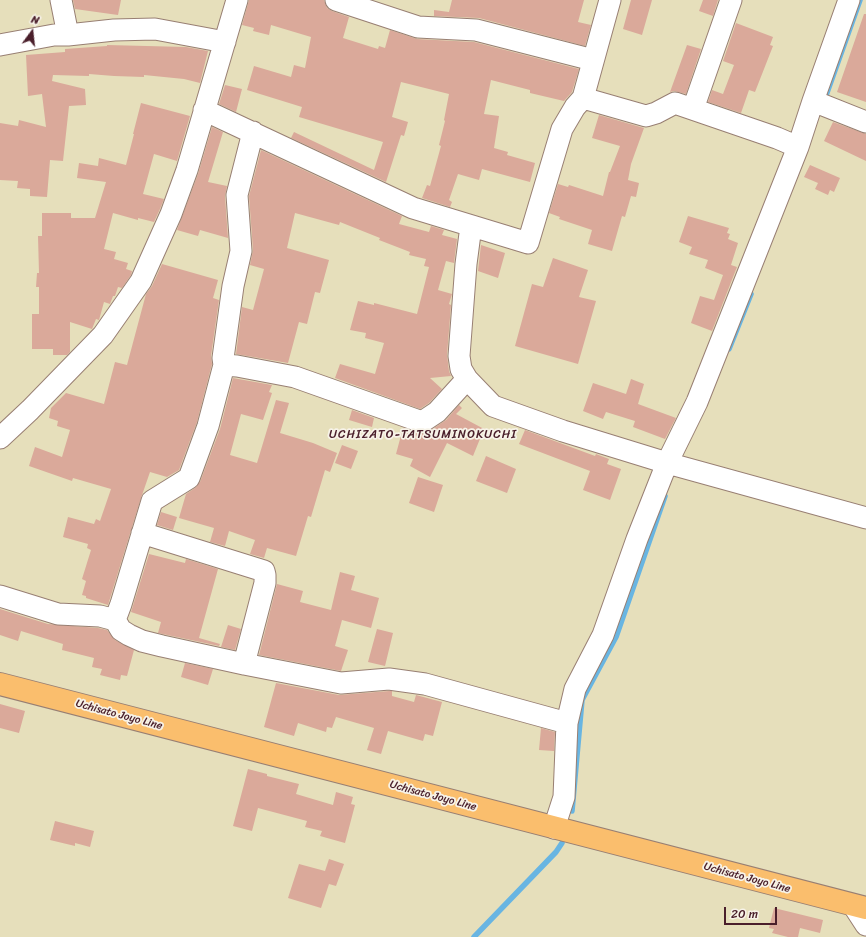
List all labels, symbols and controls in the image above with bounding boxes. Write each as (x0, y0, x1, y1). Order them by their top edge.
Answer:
text: N (29, 10, 41, 30)
north arrow (12, 12, 52, 52)
district label: UCHIZATO-TATSUMINOKUCHI (330, 428, 516, 442)
street label: Uchisato Joyo Line (74, 697, 164, 733)
street label: Uchisato Joyo Line (388, 778, 478, 814)
street label: Uchisato Joyo Line (702, 860, 792, 896)
scale bar (726, 899, 779, 925)
text: 20 m (731, 903, 758, 925)

